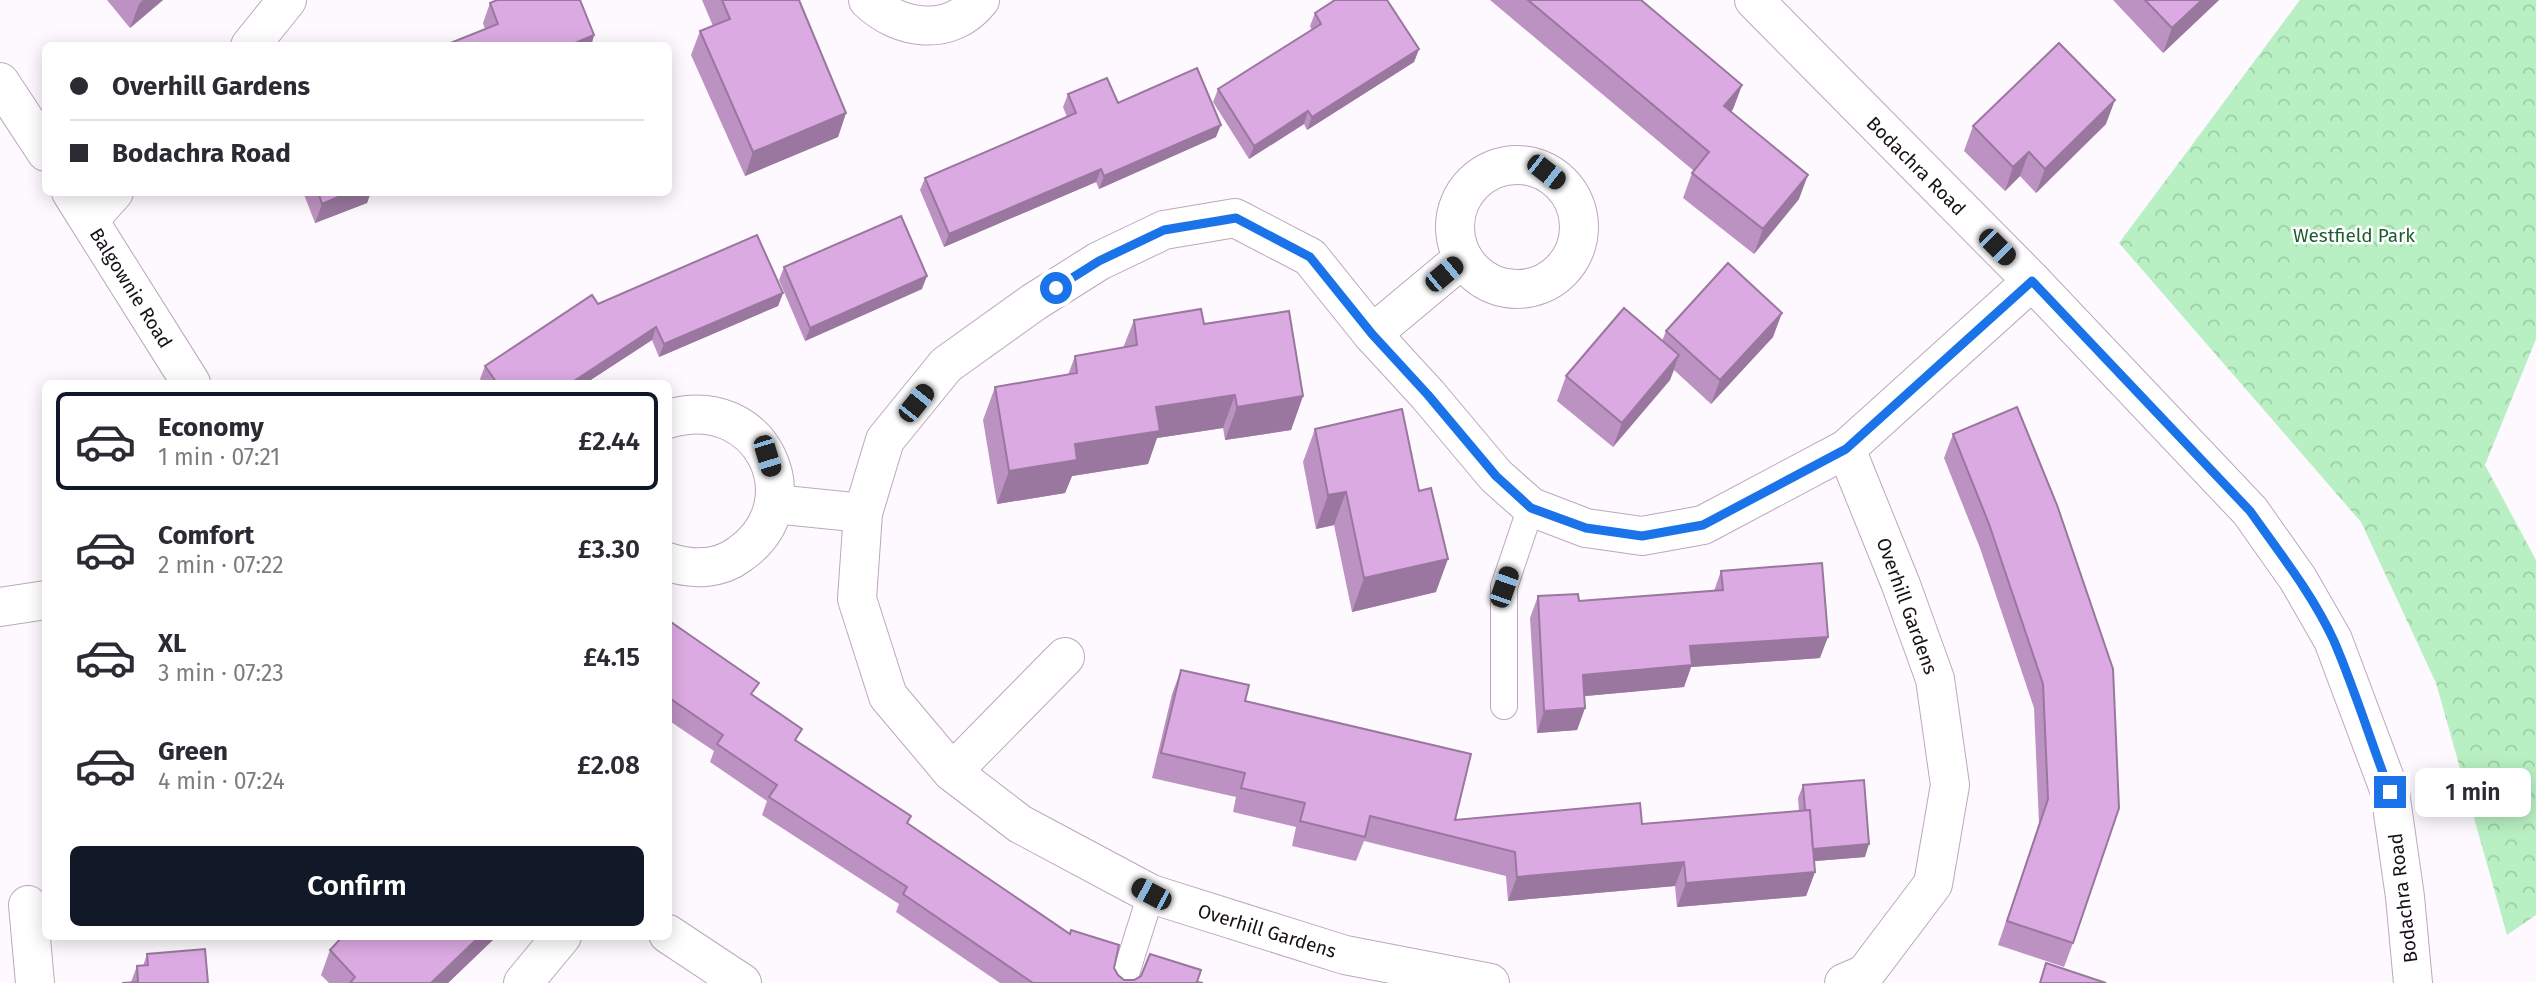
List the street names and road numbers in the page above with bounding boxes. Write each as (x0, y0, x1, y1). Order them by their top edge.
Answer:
street label: Bodachra Road (1862, 112, 1970, 220)
street label: Balgownie Road (85, 224, 177, 352)
street label: Overhill Gardens (1872, 535, 1942, 678)
street label: Bodachra Road (2384, 832, 2422, 964)
street label: Overhill Gardens (1195, 899, 1339, 963)

